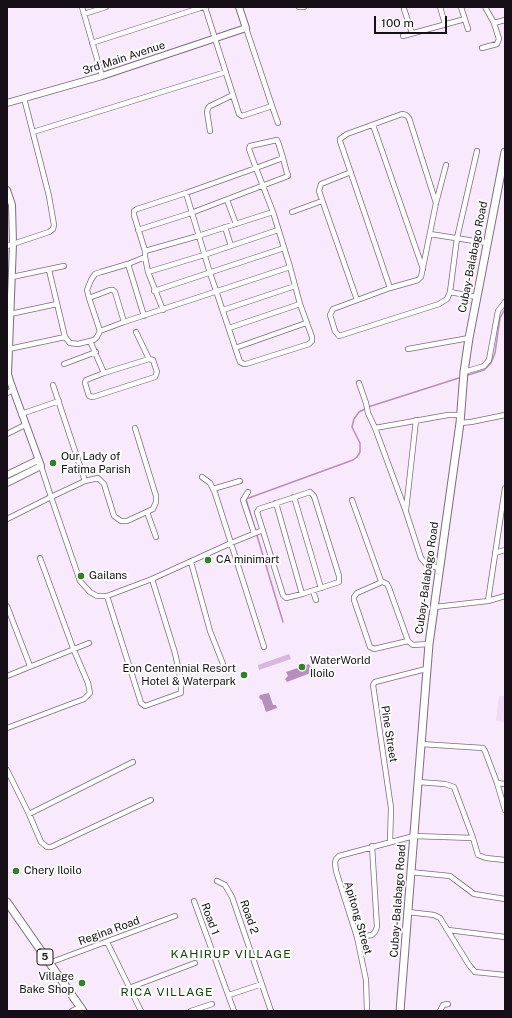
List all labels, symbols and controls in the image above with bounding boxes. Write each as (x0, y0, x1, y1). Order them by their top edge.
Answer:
scale bar (376, 8, 449, 34)
text: 100 m (381, 16, 414, 30)
street label: 3rd Main Avenue (81, 38, 167, 78)
street label: Cubay-Balabago Road (456, 200, 490, 314)
place label: Our Lady of Fatima Parish (61, 450, 131, 476)
marker: Our Lady of Fatima Parish (48, 458, 58, 468)
street label: Cubay-Balabago Road (413, 521, 441, 635)
place label: CA minimart (216, 553, 279, 567)
marker: CA minimart (203, 555, 213, 565)
place label: Gailans (89, 569, 127, 583)
marker: Gailans (76, 571, 86, 581)
place label: WaterWorld Iloilo (310, 654, 371, 680)
place label: Eon Centennial Resort Hotel & Waterpark (123, 662, 236, 688)
marker: WaterWorld Iloilo (297, 662, 307, 672)
marker: Eon Centennial Resort Hotel & Waterpark (239, 670, 249, 680)
street label: Pine Street (378, 705, 400, 763)
street label: Cubay-Balabago Road (387, 844, 409, 958)
place label: Chery Iloilo (24, 864, 82, 878)
marker: Chery Iloilo (11, 866, 21, 876)
street label: Apitong Street (341, 880, 375, 956)
street label: Road 2 (237, 898, 261, 936)
street label: Road 1 (198, 901, 222, 937)
street label: Regina Road (77, 914, 141, 948)
district label: KAHIRUP VILLAGE (170, 947, 292, 961)
road number: 5 (37, 949, 53, 965)
place label: Village Bake Shop (19, 970, 74, 996)
marker: Village Bake Shop (77, 978, 87, 988)
district label: RICA VILLAGE (121, 985, 213, 999)

